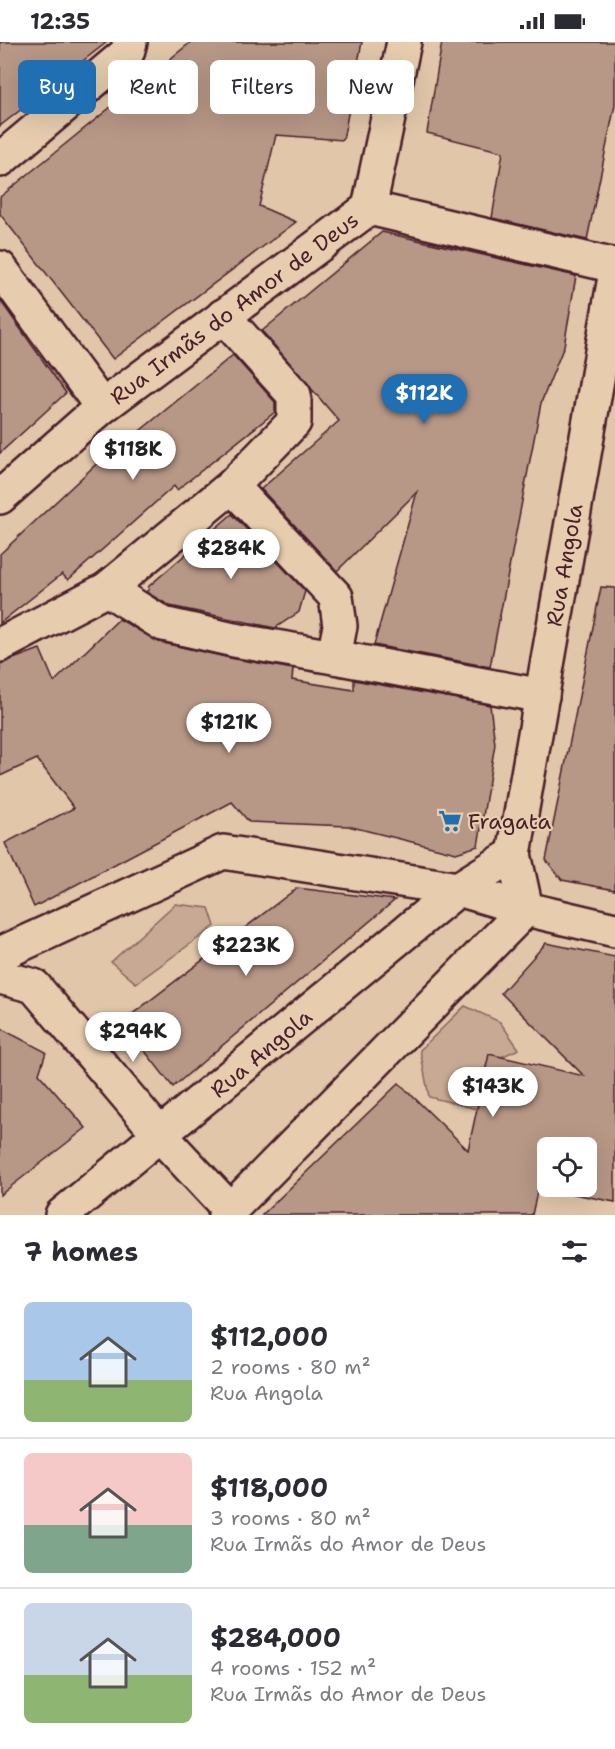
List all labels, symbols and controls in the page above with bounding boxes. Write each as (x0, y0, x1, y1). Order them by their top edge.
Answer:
text: 12:35 (30, 7, 90, 36)
chip: Buy (18, 60, 96, 114)
chip: Rent (108, 60, 198, 114)
chip: Filters (210, 60, 315, 114)
chip: New (327, 60, 414, 114)
street label: Rua Irmãs do Amor de Deus (104, 205, 364, 411)
pin: $112K (382, 374, 466, 425)
text: $112K (395, 380, 453, 406)
pin: $118K (91, 430, 175, 481)
text: $118K (104, 436, 162, 462)
street label: Rua Angola (539, 501, 590, 629)
pin: $284K (189, 529, 273, 580)
text: $284K (197, 535, 265, 561)
pin: $121K (187, 703, 271, 754)
text: $121K (200, 709, 258, 735)
place label: Fragata (468, 807, 552, 836)
supermarket icon: Fragata (437, 808, 463, 834)
pin: $223K (204, 926, 288, 977)
text: $223K (212, 932, 280, 958)
street label: Rua Angola (204, 1002, 318, 1104)
pin: $294K (91, 1012, 175, 1063)
text: $294K (99, 1018, 167, 1044)
pin: $143K (451, 1067, 535, 1118)
text: $143K (462, 1073, 524, 1099)
map controls (537, 1137, 597, 1197)
button: locate (537, 1137, 597, 1197)
text: 7 homes (24, 1234, 138, 1269)
icon: filters (558, 1235, 591, 1268)
text: $112,000 (210, 1319, 328, 1354)
icon: home (72, 1326, 144, 1398)
text: 2 rooms · 80 m² (210, 1354, 371, 1380)
text: Rua Angola (210, 1380, 323, 1406)
text: $118,000 (210, 1470, 328, 1505)
icon: home (72, 1477, 144, 1549)
text: 3 rooms · 80 m² (210, 1505, 371, 1531)
text: Rua Irmãs do Amor de Deus (210, 1531, 486, 1557)
text: $284,000 (210, 1620, 341, 1655)
icon: home (72, 1627, 144, 1699)
text: 4 rooms · 152 m² (210, 1655, 376, 1681)
text: Rua Irmãs do Amor de Deus (210, 1681, 486, 1707)

